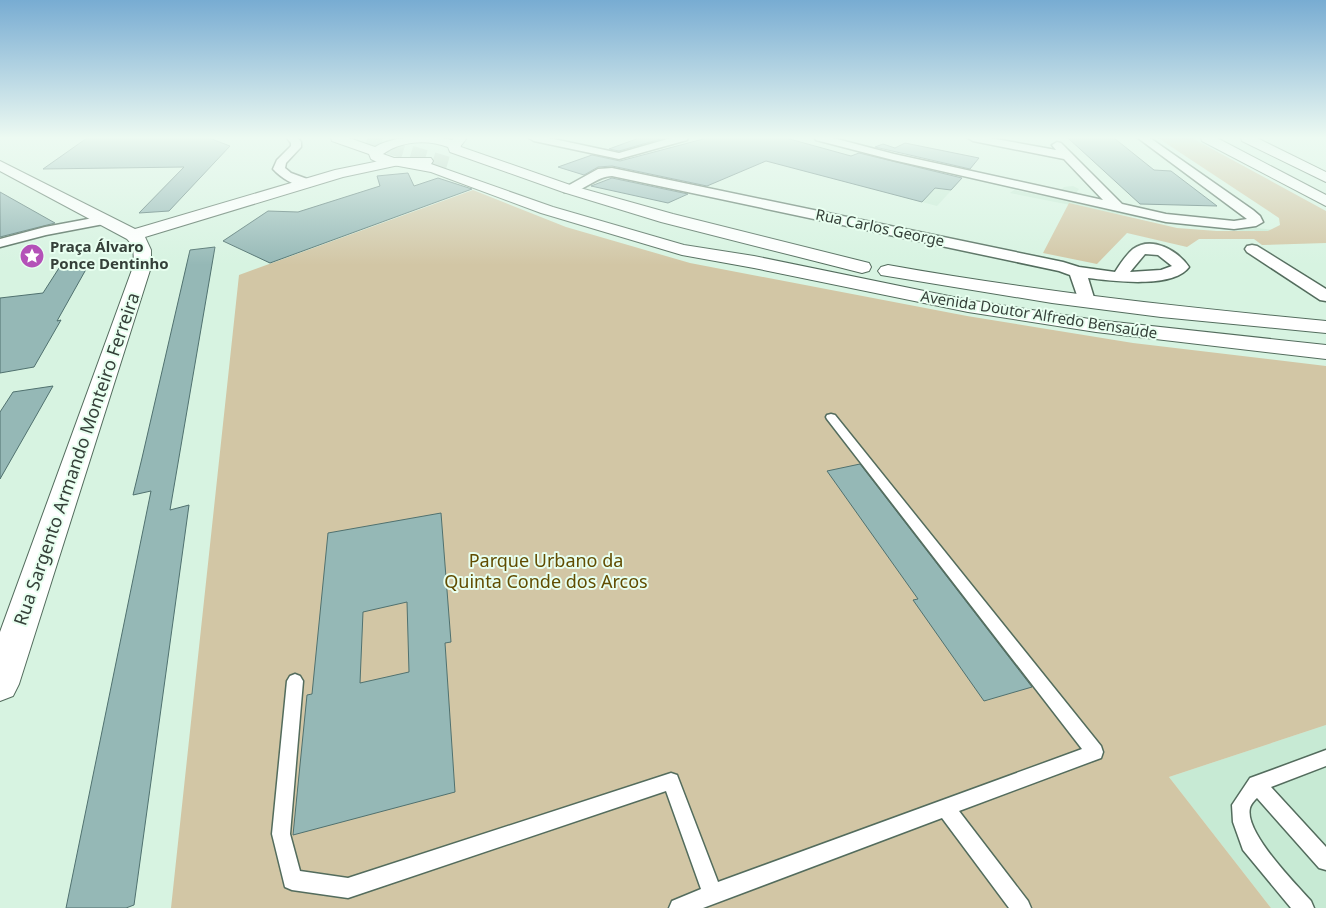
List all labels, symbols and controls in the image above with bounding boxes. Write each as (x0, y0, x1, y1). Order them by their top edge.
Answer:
street label: Rua Carlos George (814, 204, 946, 250)
place label: Praça Álvaro Ponce Dentinho (50, 236, 169, 273)
place icon: Praça Álvaro Ponce Dentinho (19, 243, 45, 269)
street label: Avenida Doutor Alfredo Bensaúde (919, 285, 1159, 343)
street label: Rua Sargento Armando Monteiro Ferreira (8, 289, 144, 628)
park label: Parque Urbano da Quinta Conde dos Arcos (444, 548, 648, 593)

